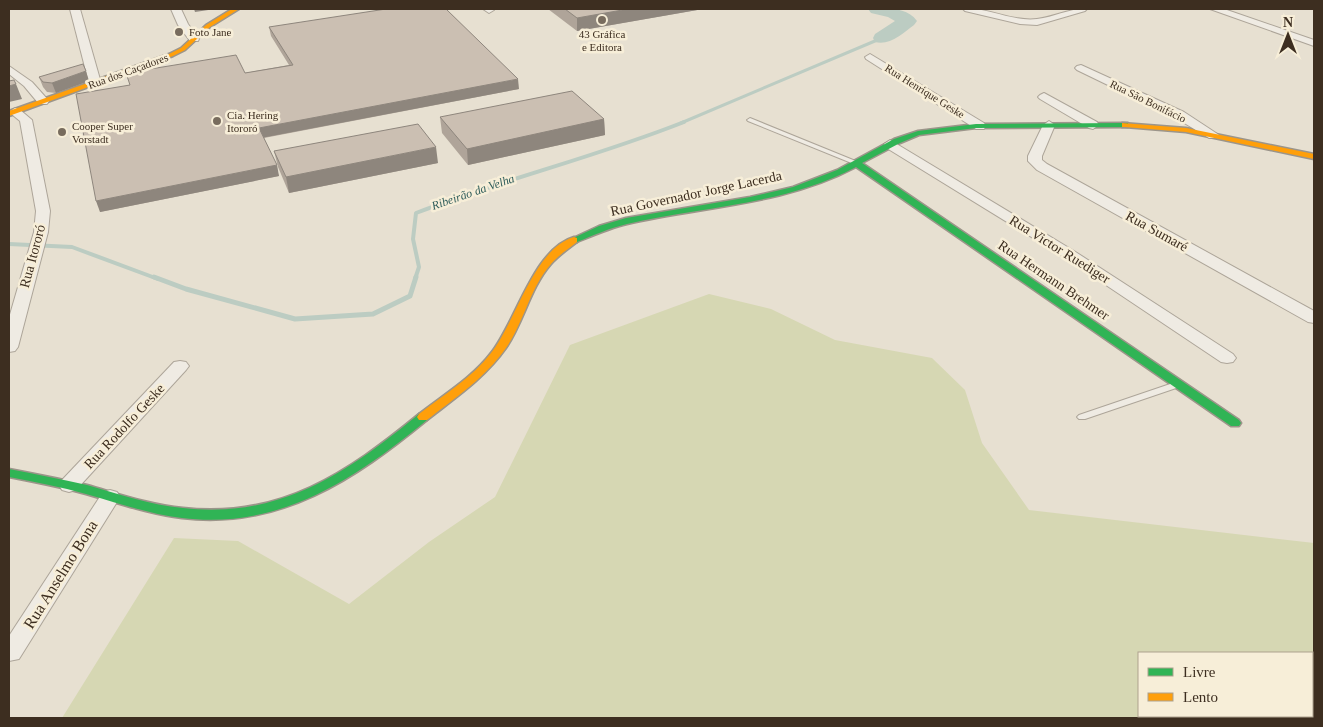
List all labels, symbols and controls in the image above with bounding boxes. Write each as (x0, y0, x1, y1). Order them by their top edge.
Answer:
north arrow (1263, 10, 1313, 60)
marker: 43 Gráfica e Editora (596, 14, 608, 26)
text: N (1283, 15, 1293, 30)
marker: Foto Jane (173, 26, 185, 38)
place label: Foto Jane (189, 26, 232, 38)
place label: 43 Gráfica e Editora (579, 28, 625, 53)
street label: Rua dos Caçadores (86, 51, 170, 91)
street label: Rua Henrique Geske (883, 62, 967, 120)
street label: Rua São Bonifácio (1108, 77, 1188, 125)
place label: Cia. Hering Itororó (227, 109, 279, 134)
marker: Cia. Hering Itororó (211, 115, 223, 127)
place label: Cooper Super Vorstadt (72, 120, 133, 145)
marker: Cooper Super Vorstadt (56, 126, 68, 138)
street label: Rua Governador Jorge Lacerda (609, 168, 784, 219)
water label: Ribeirão da Velha (429, 171, 516, 213)
street label: Rua Sumaré (1123, 208, 1190, 255)
street label: Rua Victor Ruediger (1007, 212, 1113, 287)
street label: Rua Itororó (17, 223, 48, 289)
street label: Rua Hermann Brehmer (995, 238, 1112, 323)
street label: Rua Rodolfo Geske (81, 381, 168, 472)
street label: Rua Anselmo Bona (20, 517, 101, 632)
legend (1138, 652, 1313, 717)
text: Livre (1183, 664, 1216, 680)
text: Lento (1183, 689, 1218, 705)

